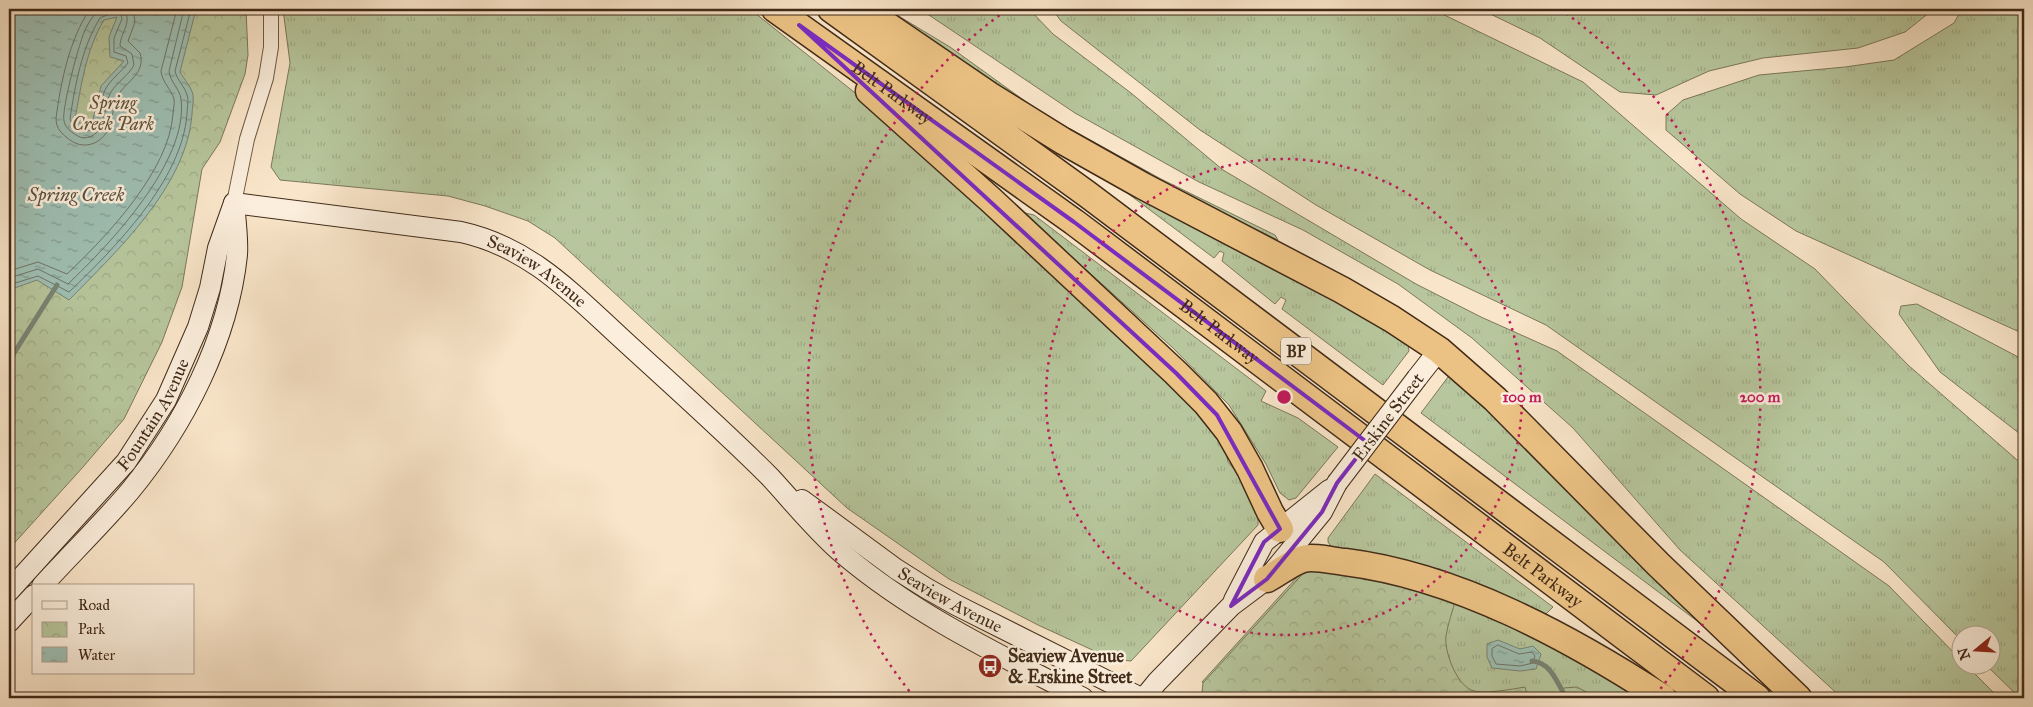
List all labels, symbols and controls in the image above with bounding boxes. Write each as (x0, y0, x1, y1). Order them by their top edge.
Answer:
street label: Belt Parkway (847, 56, 938, 129)
park label: Spring Creek Park (72, 92, 154, 135)
water label: Spring Creek (27, 183, 125, 207)
street label: Seaview Avenue (484, 230, 591, 312)
street label: Belt Parkway (1175, 294, 1264, 369)
road number: BP (1281, 338, 1311, 364)
street label: Fountain Avenue (112, 355, 194, 476)
street label: Erskine Street (1348, 368, 1429, 466)
centre of rings (1275, 388, 1293, 406)
text: 100 m (1502, 388, 1542, 406)
text: 200 m (1740, 388, 1781, 406)
street label: Belt Parkway (1498, 538, 1588, 613)
street label: Seaview Avenue (894, 562, 1006, 638)
legend (32, 584, 195, 674)
text: Road (78, 596, 110, 614)
text: Park (78, 620, 105, 638)
north arrow (1950, 624, 2000, 674)
place label: Seaview Avenue & Erskine Street (1008, 645, 1133, 688)
text: N (1954, 645, 1974, 662)
text: Water (78, 646, 115, 664)
bus stop icon: Seaview Avenue & Erskine Street (977, 653, 1003, 679)

